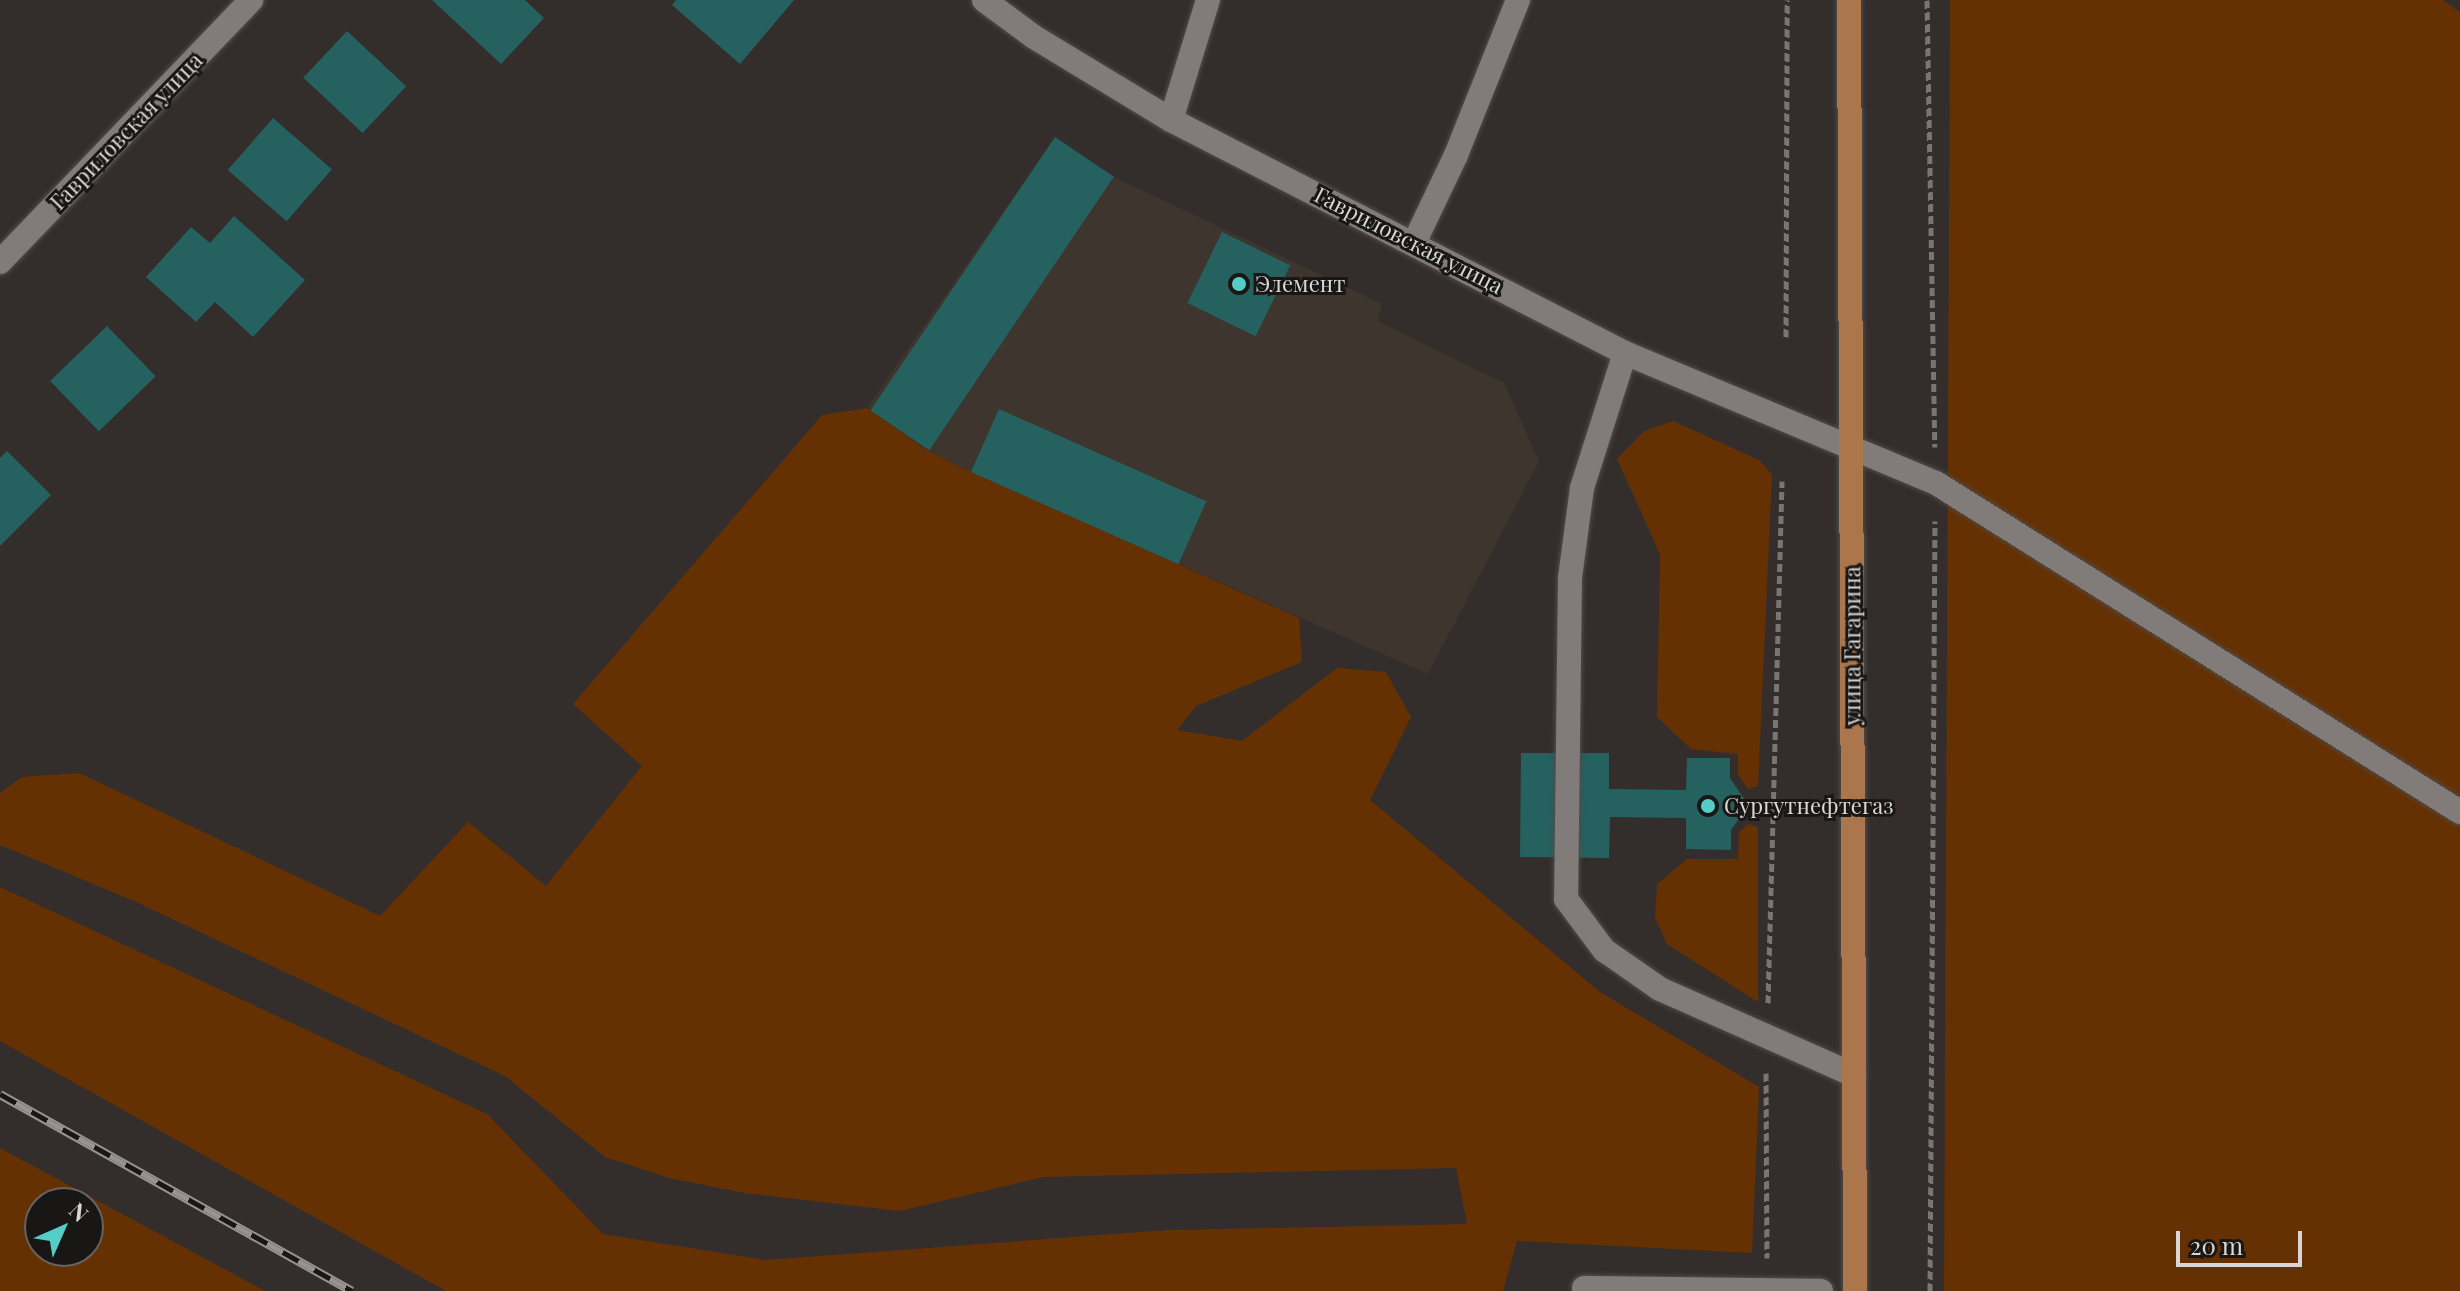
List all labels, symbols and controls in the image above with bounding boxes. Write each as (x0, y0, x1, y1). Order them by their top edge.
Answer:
street label: Гавриловская улица (44, 47, 208, 215)
street label: Гавриловская улица (1310, 181, 1508, 299)
place label: Элемент (1255, 271, 1345, 297)
marker: Элемент (1230, 275, 1248, 293)
street label: улица Гагарина (1839, 566, 1865, 726)
place label: Сургутнефтегаз (1724, 793, 1893, 819)
marker: Сургутнефтегаз (1699, 797, 1717, 815)
north arrow (24, 1187, 104, 1267)
text: N (63, 1195, 96, 1228)
scale bar (2180, 1215, 2306, 1265)
text: 20 m (2190, 1229, 2243, 1261)

